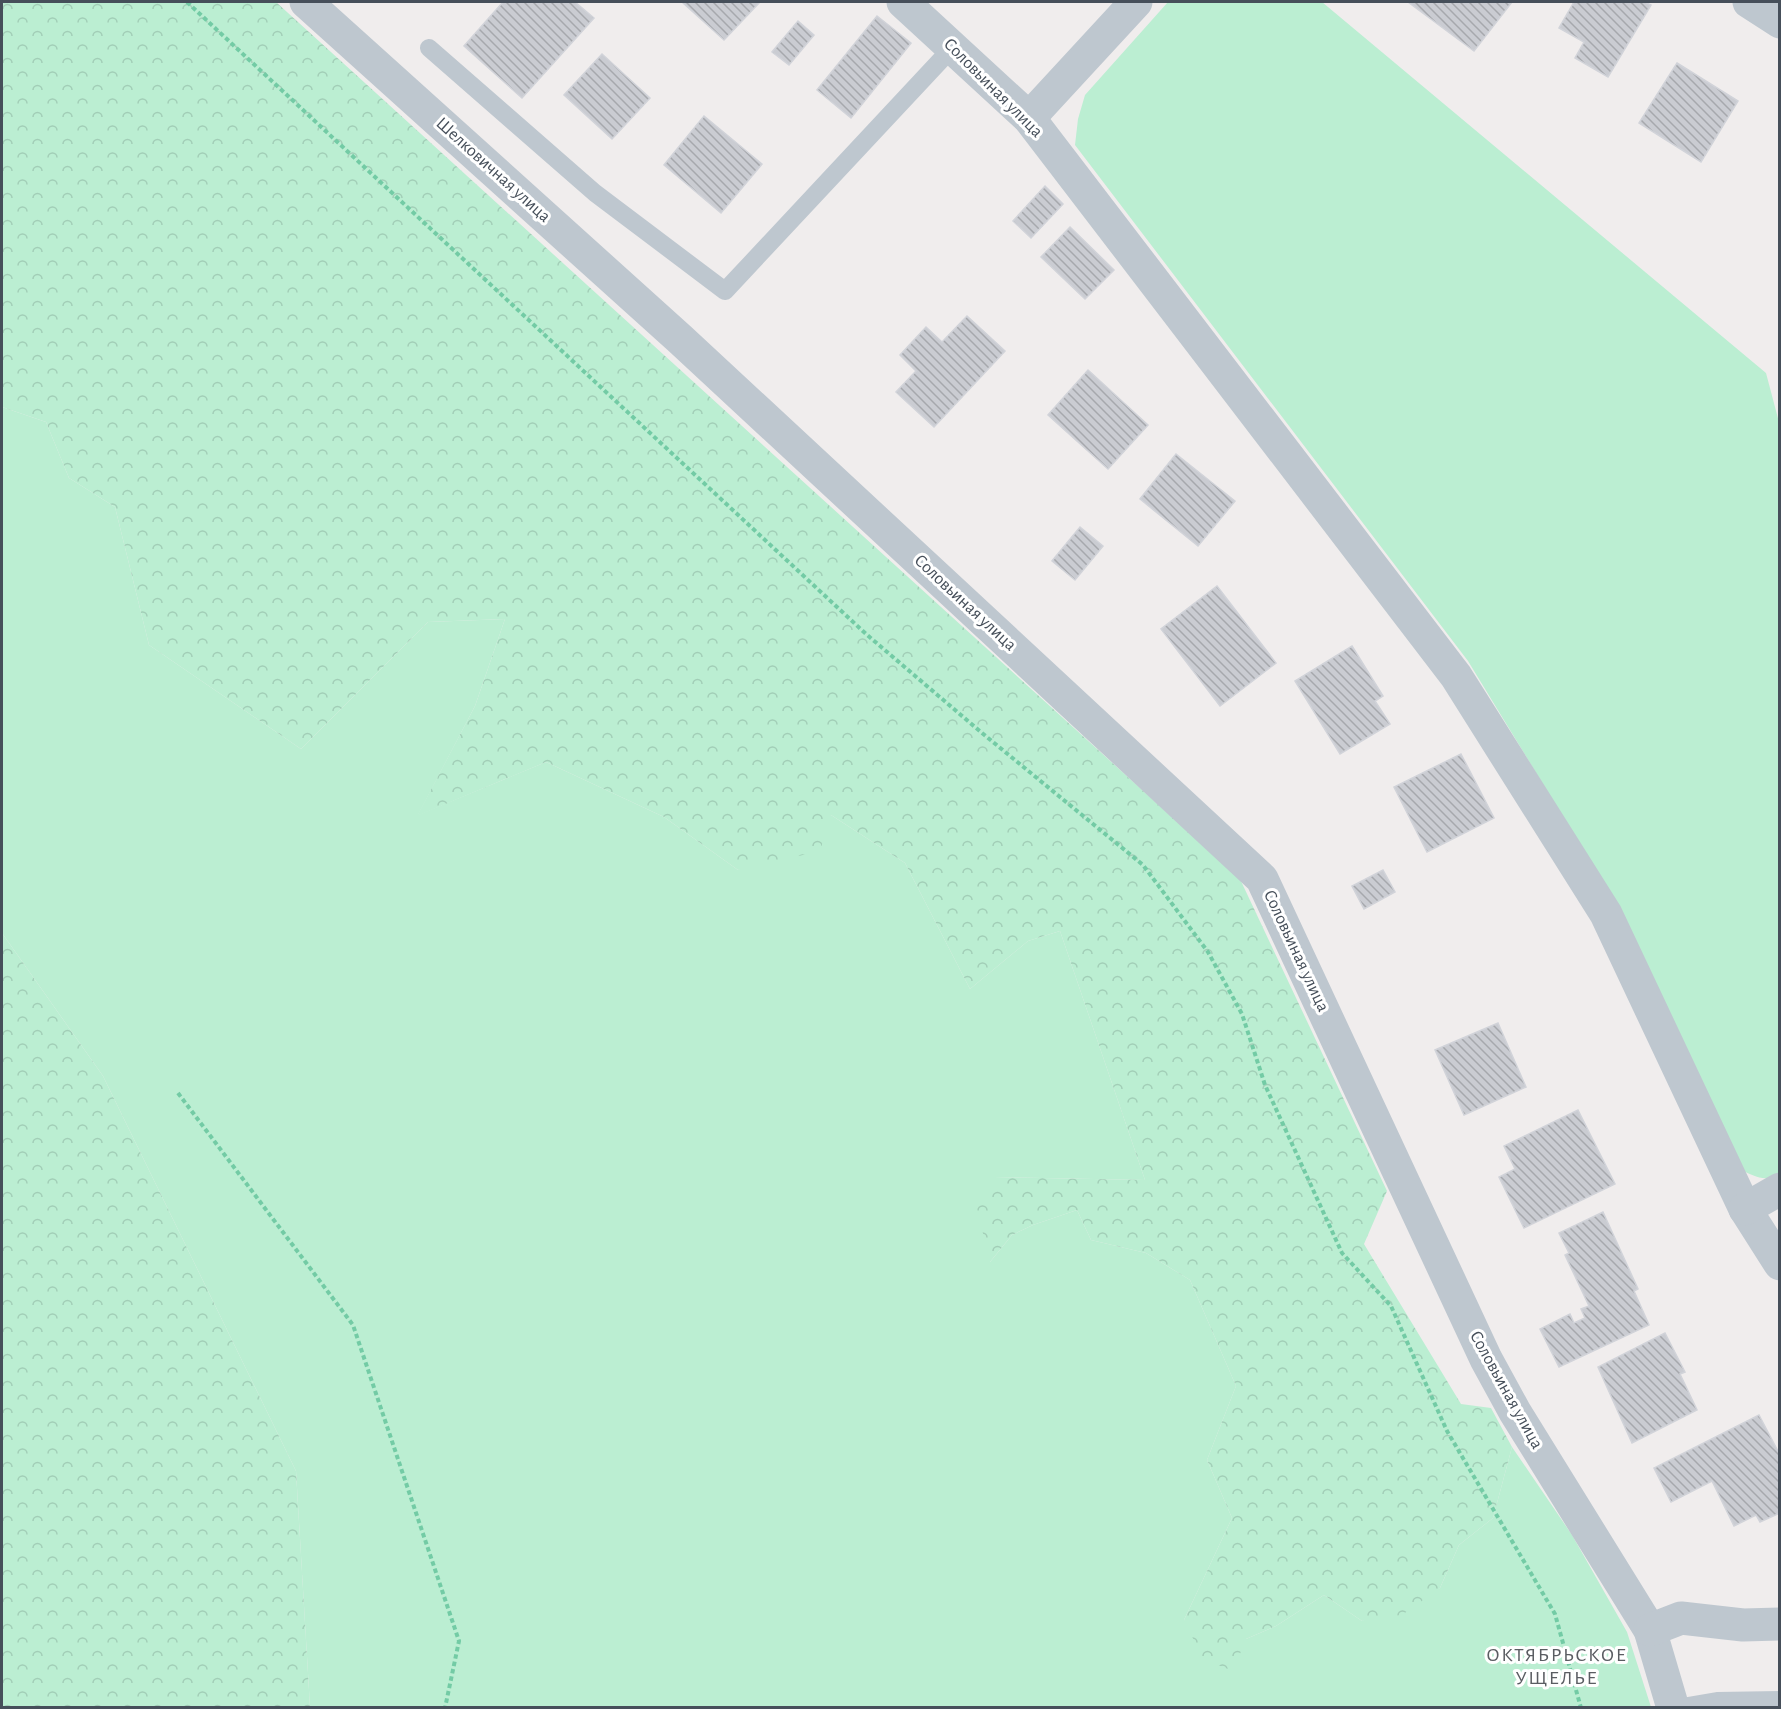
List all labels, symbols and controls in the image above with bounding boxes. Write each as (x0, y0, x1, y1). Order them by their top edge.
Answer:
street label: Соловьиная улица (940, 35, 1046, 141)
street label: Шелковичная улица (432, 114, 554, 226)
street label: Соловьиная улица (911, 551, 1019, 655)
street label: Соловьиная улица (1260, 887, 1332, 1015)
street label: Соловьиная улица (1466, 1328, 1546, 1452)
district label: ОКТЯБРЬСКОЕ УЩЕЛЬЕ (1486, 1645, 1628, 1688)

